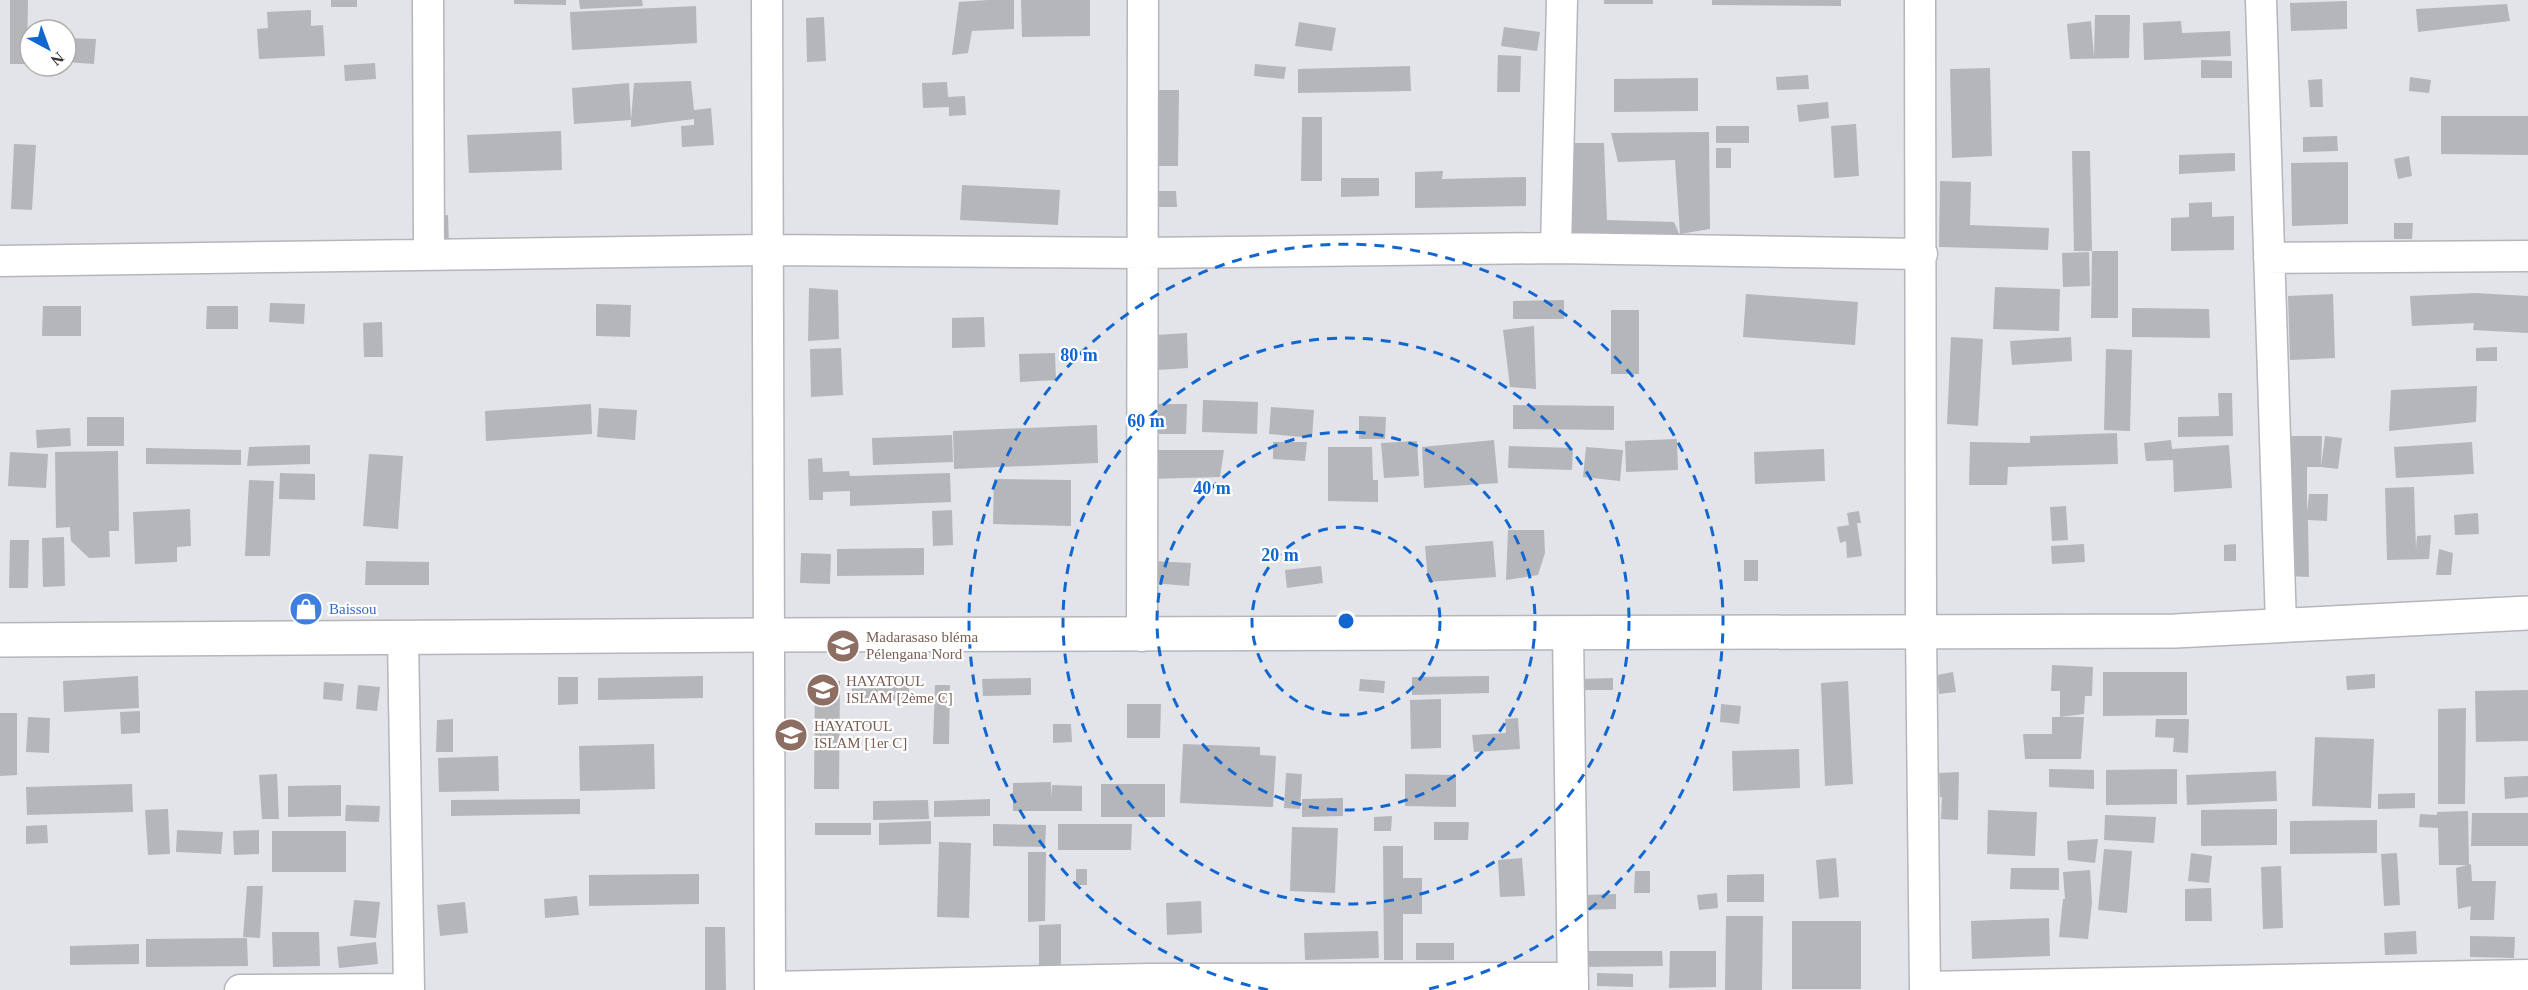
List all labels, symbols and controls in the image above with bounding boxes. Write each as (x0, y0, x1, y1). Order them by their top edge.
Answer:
north arrow (18, 18, 78, 78)
text: N (47, 49, 67, 69)
text: 80 m (1060, 345, 1098, 365)
text: 60 m (1127, 411, 1165, 431)
text: 40 m (1193, 478, 1231, 498)
text: 20 m (1261, 545, 1299, 565)
shop icon: Baissou (288, 591, 324, 627)
place label: Baissou (329, 601, 377, 617)
centre of rings (1336, 611, 1356, 631)
school or university icon: Madarasaso bléma Pélengana Nord (825, 628, 861, 664)
place label: Madarasaso bléma Pélengana Nord (866, 629, 978, 662)
school or university icon: HAYATOUL ISLAM [2ème C] (805, 672, 841, 708)
place label: HAYATOUL ISLAM [2ème C] (846, 673, 953, 706)
school or university icon: HAYATOUL ISLAM [1er C] (773, 717, 809, 753)
place label: HAYATOUL ISLAM [1er C] (814, 718, 907, 751)

